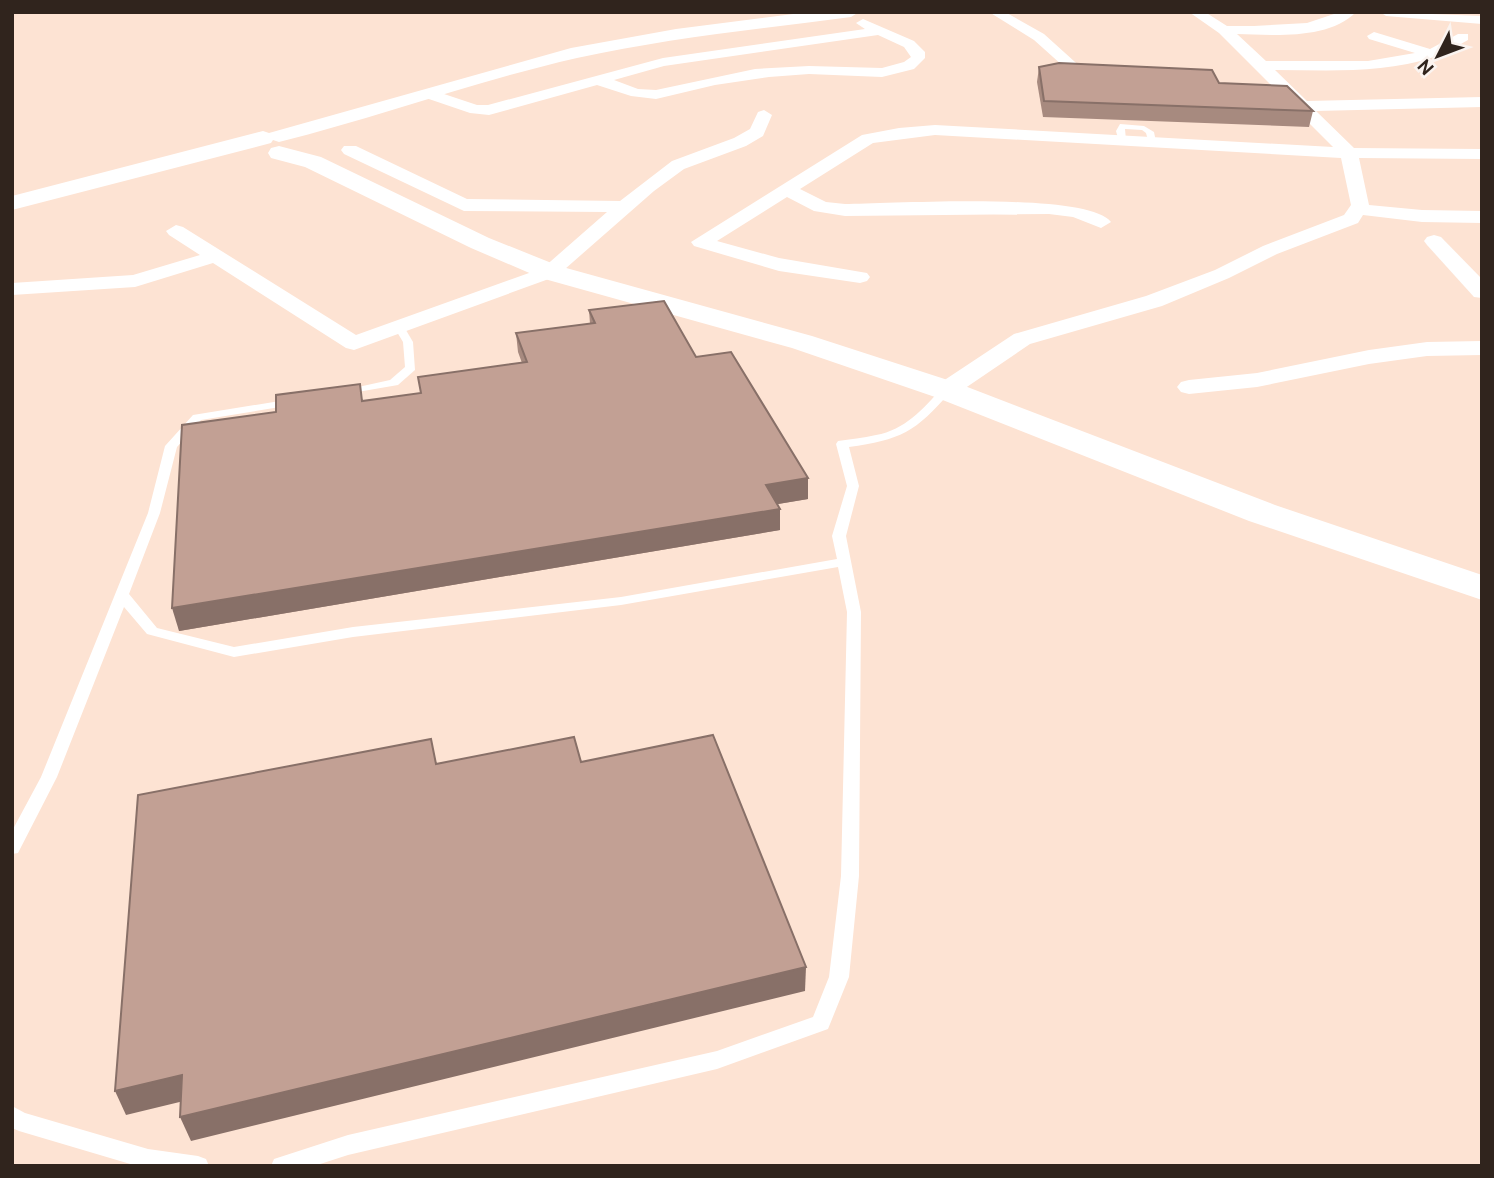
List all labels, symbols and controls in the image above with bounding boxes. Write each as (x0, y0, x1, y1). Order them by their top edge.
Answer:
north arrow (1403, 21, 1473, 91)
text: N (1413, 54, 1439, 80)

